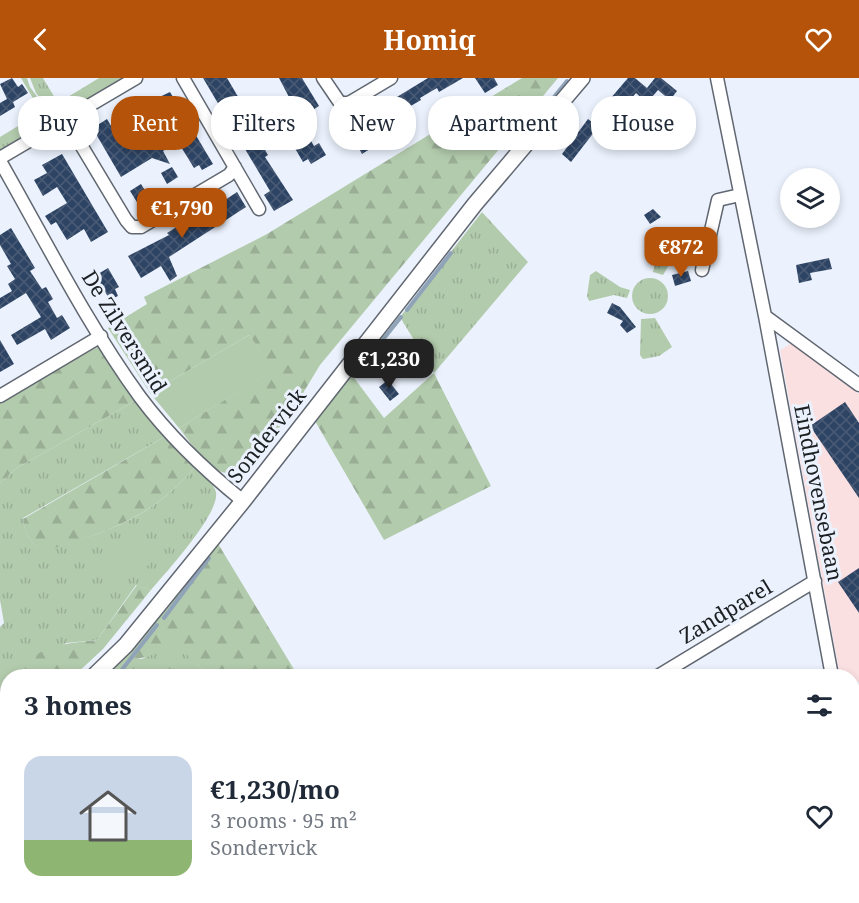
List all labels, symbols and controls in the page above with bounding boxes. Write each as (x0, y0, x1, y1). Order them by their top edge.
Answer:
text: Homiq (383, 21, 476, 58)
icon: back (24, 23, 57, 56)
icon: heart (802, 23, 835, 56)
chip: Buy (18, 96, 99, 150)
chip: Rent (111, 96, 199, 150)
chip: Filters (211, 96, 317, 150)
chip: New (329, 96, 416, 150)
chip: Apartment (428, 96, 579, 150)
chip: House (591, 96, 696, 150)
map controls (780, 168, 840, 228)
button: layers (780, 168, 840, 228)
pin: €1,790 (133, 188, 231, 239)
text: €1,790 (151, 194, 213, 221)
pin: €872 (645, 227, 717, 278)
text: €872 (658, 233, 704, 260)
street label: De Zilversmid (76, 265, 174, 398)
pin: €1,230 (340, 339, 438, 390)
text: €1,230 (358, 345, 420, 372)
street label: Sondervick (221, 382, 312, 488)
street label: Eindhovensebaan (788, 402, 850, 584)
street label: Zandparel (674, 572, 777, 650)
text: 3 homes (24, 687, 132, 723)
icon: filters (803, 689, 836, 722)
text: €1,230/mo (210, 771, 340, 807)
icon: home (72, 780, 144, 852)
icon: heart (803, 800, 836, 833)
text: 3 rooms · 95 m² (210, 807, 357, 834)
text: Sondervick (210, 834, 317, 861)

